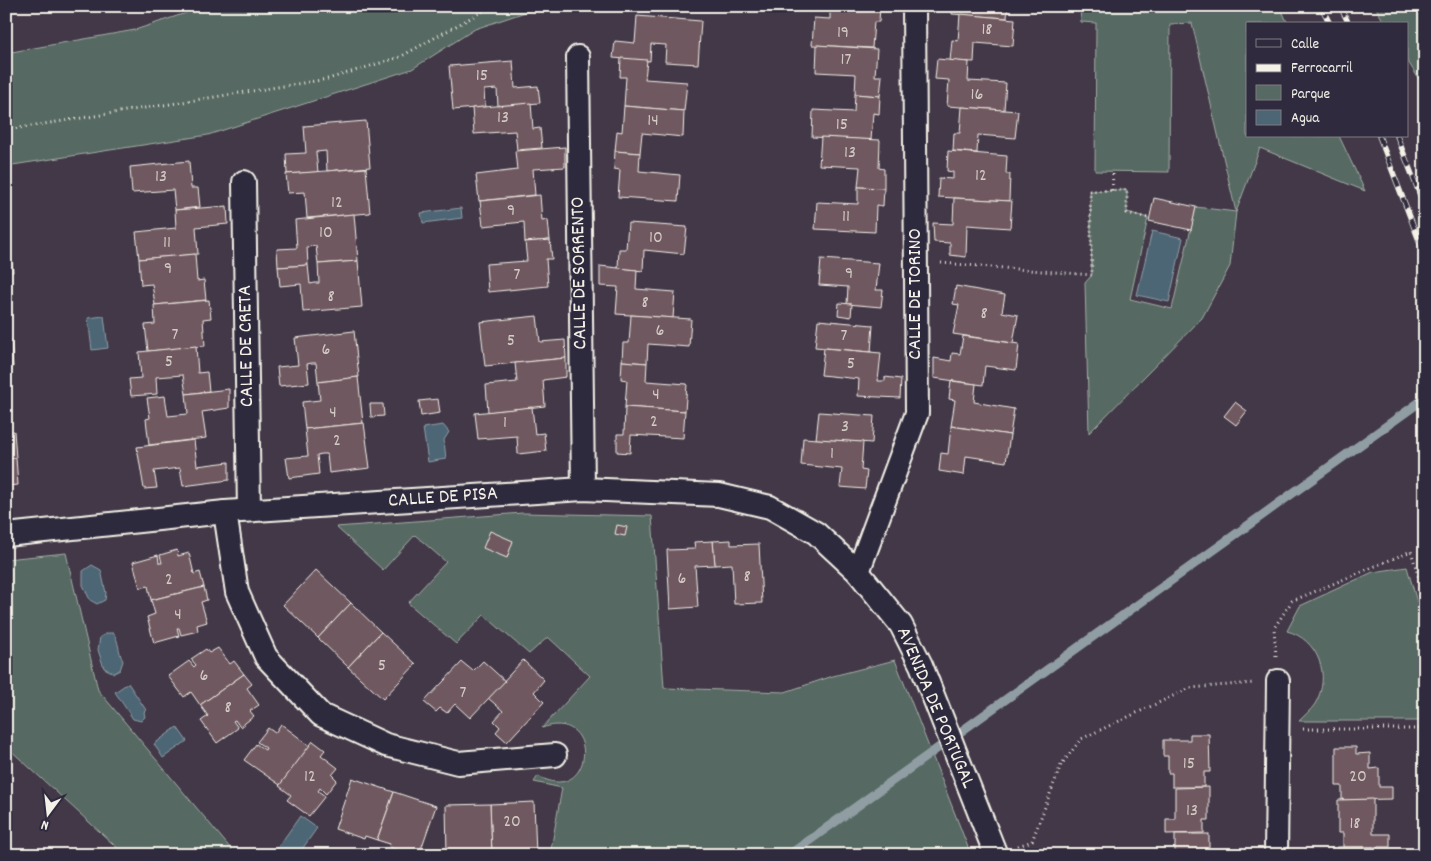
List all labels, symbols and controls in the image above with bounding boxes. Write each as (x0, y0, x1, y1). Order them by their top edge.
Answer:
house number: 18 (981, 18, 993, 43)
house number: 19 (837, 21, 849, 46)
legend (1246, 22, 1408, 138)
text: Calle (1291, 34, 1320, 56)
house number: 17 (841, 48, 852, 73)
text: Ferrocarril (1291, 58, 1353, 80)
house number: 15 (476, 64, 488, 89)
house number: 16 (971, 83, 983, 108)
text: Parque (1291, 84, 1331, 106)
house number: 13 (497, 106, 509, 131)
text: Agua (1291, 108, 1320, 130)
house number: 14 (647, 109, 659, 134)
house number: 15 (836, 113, 848, 138)
house number: 13 (844, 141, 856, 166)
house number: 12 (975, 164, 987, 189)
house number: 13 (155, 165, 167, 190)
house number: 12 (331, 191, 343, 216)
street label: CALLE DE SORRENTO (565, 196, 595, 350)
house number: 9 (507, 199, 515, 224)
house number: 11 (842, 205, 850, 230)
house number: 10 (319, 221, 333, 246)
house number: 10 (649, 226, 663, 251)
street label: CALLE DE TORINO (902, 228, 930, 360)
house number: 11 (163, 231, 171, 256)
house number: 9 (164, 257, 172, 282)
house number: 9 (845, 262, 853, 287)
house number: 7 (514, 263, 521, 288)
street label: CALLE DE CRETA (232, 284, 262, 407)
house number: 8 (327, 285, 335, 310)
house number: 8 (641, 291, 649, 316)
house number: 8 (980, 302, 988, 327)
house number: 6 (656, 319, 664, 344)
house number: 7 (172, 323, 179, 348)
house number: 7 (841, 324, 848, 349)
house number: 5 (507, 329, 515, 354)
house number: 6 (322, 338, 330, 363)
house number: 5 (165, 350, 173, 375)
house number: 5 (847, 352, 855, 377)
house number: 4 (652, 383, 660, 408)
house number: 4 (329, 401, 337, 426)
house number: 2 (650, 410, 658, 435)
house number: 1 (503, 411, 507, 436)
house number: 3 (841, 415, 849, 440)
house number: 2 (333, 429, 341, 454)
house number: 1 (830, 442, 834, 467)
street label: CALLE DE PISA (387, 480, 499, 516)
house number: 8 (743, 565, 751, 590)
house number: 6 (678, 567, 686, 592)
house number: 2 (165, 568, 173, 593)
house number: 4 (174, 603, 182, 628)
street label: AVENIDA DE PORTUGAL (888, 623, 982, 793)
house number: 5 (378, 654, 386, 679)
house number: 6 (200, 664, 208, 689)
house number: 7 (460, 681, 467, 706)
house number: 8 (224, 696, 232, 721)
house number: 15 (1183, 752, 1195, 777)
house number: 12 (304, 765, 316, 790)
house number: 20 (1349, 765, 1367, 790)
north arrow (22, 788, 72, 838)
house number: 13 (1186, 799, 1198, 824)
house number: 20 (503, 810, 521, 835)
house number: 18 (1349, 812, 1361, 837)
text: N (39, 814, 51, 835)

